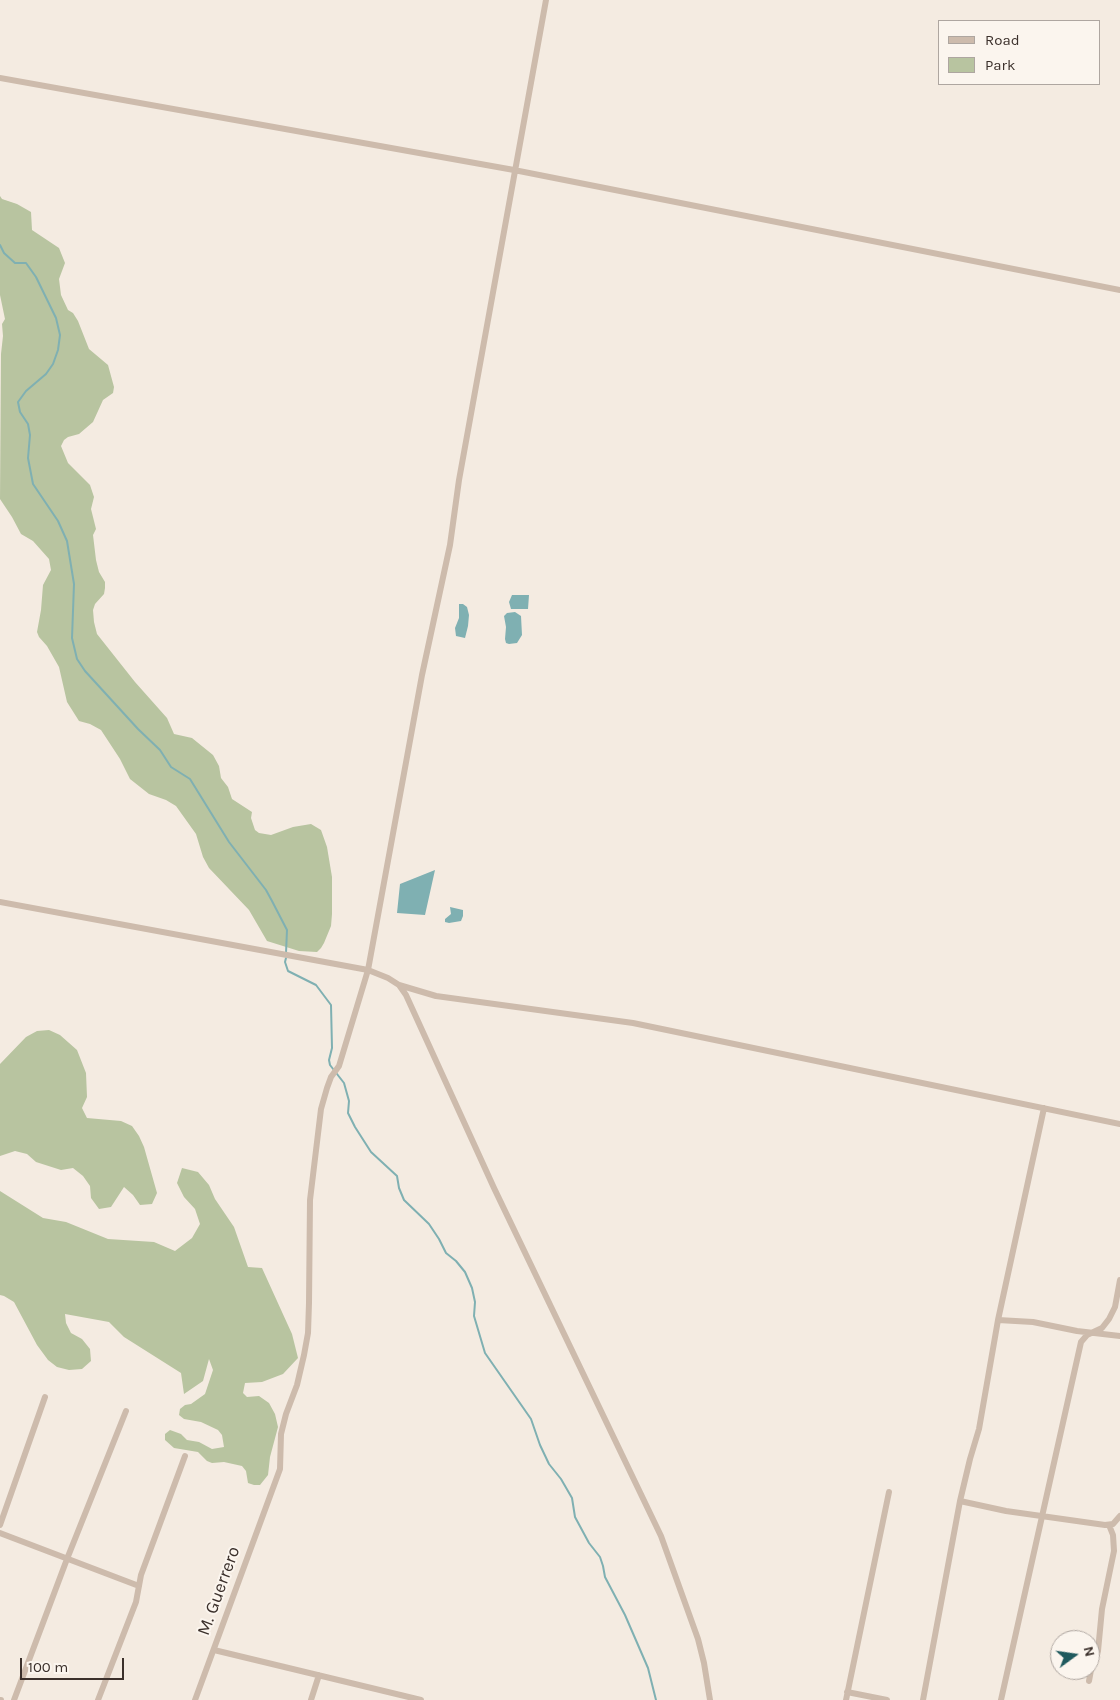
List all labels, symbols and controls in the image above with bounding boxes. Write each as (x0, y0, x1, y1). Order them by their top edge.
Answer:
legend (938, 20, 1100, 85)
text: Road (985, 31, 1020, 49)
text: Park (985, 56, 1015, 74)
street label: M. Guerrero (193, 1544, 245, 1638)
north arrow (1050, 1630, 1100, 1680)
text: N (1080, 1645, 1099, 1658)
scale bar (22, 1648, 126, 1680)
text: 100 m (28, 1658, 68, 1676)

